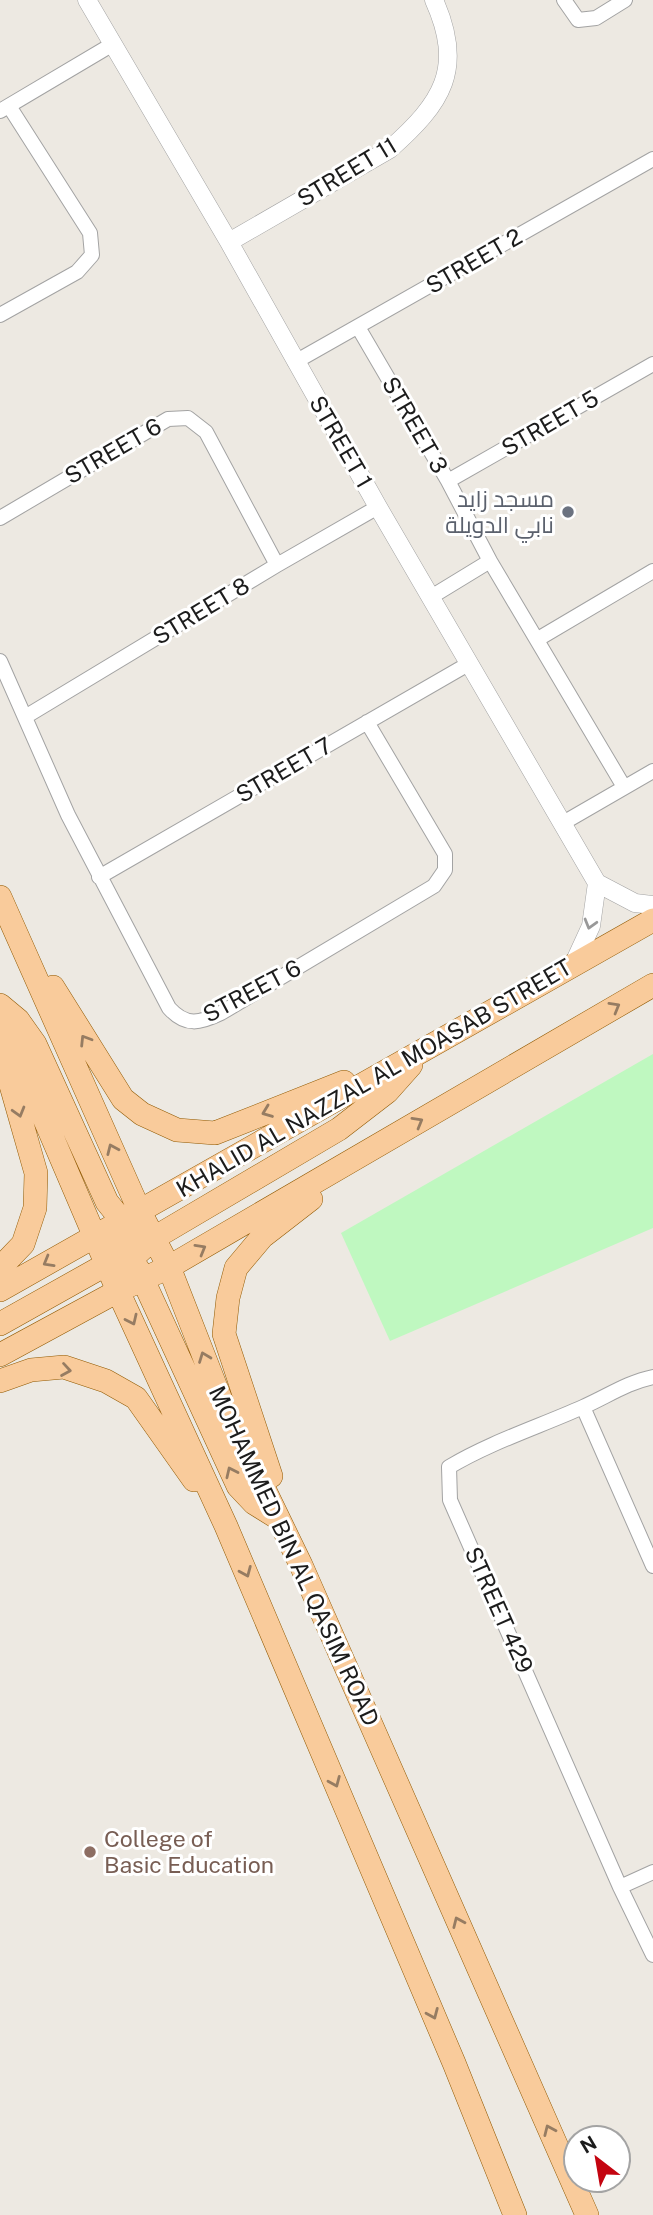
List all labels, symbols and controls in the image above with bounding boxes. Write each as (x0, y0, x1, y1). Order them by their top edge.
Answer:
street label: STREET 11 (292, 131, 401, 212)
street label: STREET 2 (421, 222, 527, 299)
street label: STREET 3 (377, 372, 454, 478)
street label: STREET 5 (497, 384, 603, 461)
street label: STREET 1 (304, 391, 379, 493)
street label: STREET 6 (60, 412, 166, 489)
place label: مسجد زايد نابي الدويلة (445, 485, 554, 543)
marker: مسجد زايد نابي الدويلة (560, 504, 576, 520)
street label: STREET 8 (148, 571, 254, 650)
street label: STREET 7 (231, 731, 337, 808)
one-way arrow (583, 918, 598, 930)
street label: KHALID AL NAZZAL AL MOASAB STREET (171, 953, 576, 1202)
street label: STREET 6 (198, 954, 305, 1028)
one-way arrow (607, 1003, 620, 1016)
one-way arrow (81, 1034, 94, 1047)
one-way arrow (262, 1104, 274, 1118)
one-way arrow (10, 1106, 25, 1118)
one-way arrow (411, 1117, 424, 1130)
one-way arrow (106, 1144, 120, 1157)
one-way arrow (193, 1244, 206, 1257)
one-way arrow (42, 1254, 55, 1267)
one-way arrow (124, 1313, 138, 1326)
one-way arrow (199, 1351, 213, 1363)
one-way arrow (60, 1362, 72, 1377)
street label: MOHAMMED BIN AL QASIM ROAD (204, 1382, 385, 1730)
one-way arrow (225, 1467, 239, 1479)
street label: STREET 429 (460, 1543, 539, 1677)
one-way arrow (238, 1565, 252, 1577)
one-way arrow (327, 1774, 341, 1787)
place label: College of Basic Education (104, 1825, 274, 1878)
marker: College of Basic Education (82, 1844, 98, 1860)
one-way arrow (452, 1917, 466, 1929)
one-way arrow (425, 2006, 439, 2019)
north arrow (562, 2124, 632, 2194)
one-way arrow (543, 2125, 557, 2137)
text: N (576, 2131, 600, 2158)

